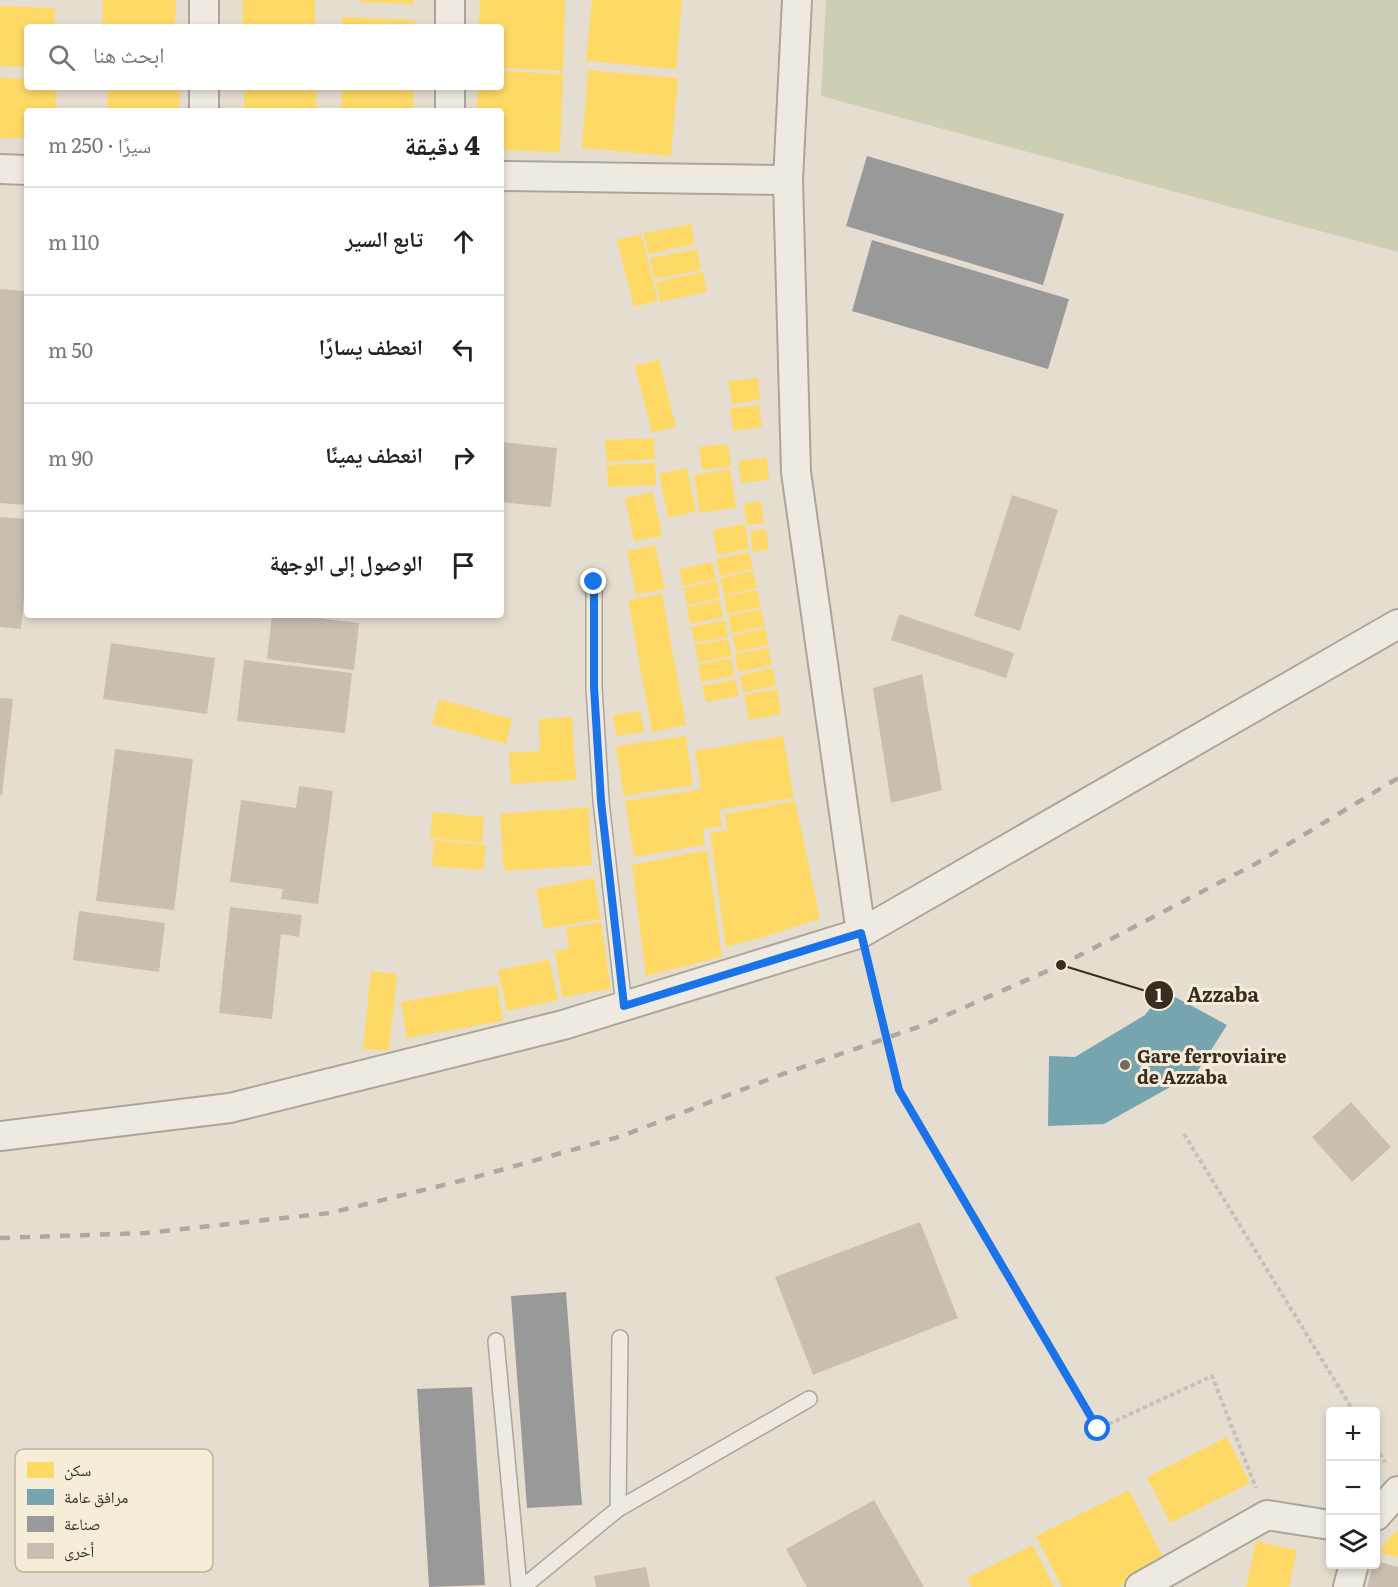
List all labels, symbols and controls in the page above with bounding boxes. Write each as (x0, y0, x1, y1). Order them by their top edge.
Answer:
search box (24, 24, 504, 90)
text: ابحث هنا (93, 37, 164, 70)
icon: search (45, 41, 78, 74)
text: 4 دقيقة (405, 124, 480, 163)
text: سيرًا · 250 m (48, 129, 151, 159)
text: تابع السير (345, 221, 423, 254)
icon: ahead (447, 225, 480, 258)
text: 110 m (48, 226, 99, 256)
text: انعطف يسارًا (319, 329, 423, 362)
icon: left (447, 333, 480, 366)
text: 50 m (48, 334, 93, 364)
text: انعطف يمينًا (325, 437, 423, 470)
icon: right (447, 441, 480, 474)
text: 90 m (48, 442, 93, 472)
text: الوصول إلى الوجهة (270, 545, 423, 578)
icon: arrive (447, 549, 480, 582)
route end (580, 568, 606, 594)
callout: Azzaba (1144, 976, 1271, 1014)
text: Azzaba (1187, 978, 1259, 1008)
text: 1 (1155, 981, 1163, 1008)
place label: Gare ferroviaire de Azzaba (1137, 1042, 1286, 1090)
marker: Gare ferroviaire de Azzaba (1118, 1058, 1132, 1072)
map controls (1326, 1407, 1380, 1569)
button: + (1326, 1407, 1380, 1461)
route start (1084, 1415, 1110, 1441)
legend (15, 1449, 213, 1572)
text: سكن (64, 1457, 91, 1481)
button: − (1326, 1461, 1380, 1515)
text: مرافق عامة (64, 1484, 128, 1508)
text: صناعة (64, 1511, 101, 1535)
button: layers (1326, 1515, 1380, 1569)
text: أخرى (64, 1538, 94, 1562)

